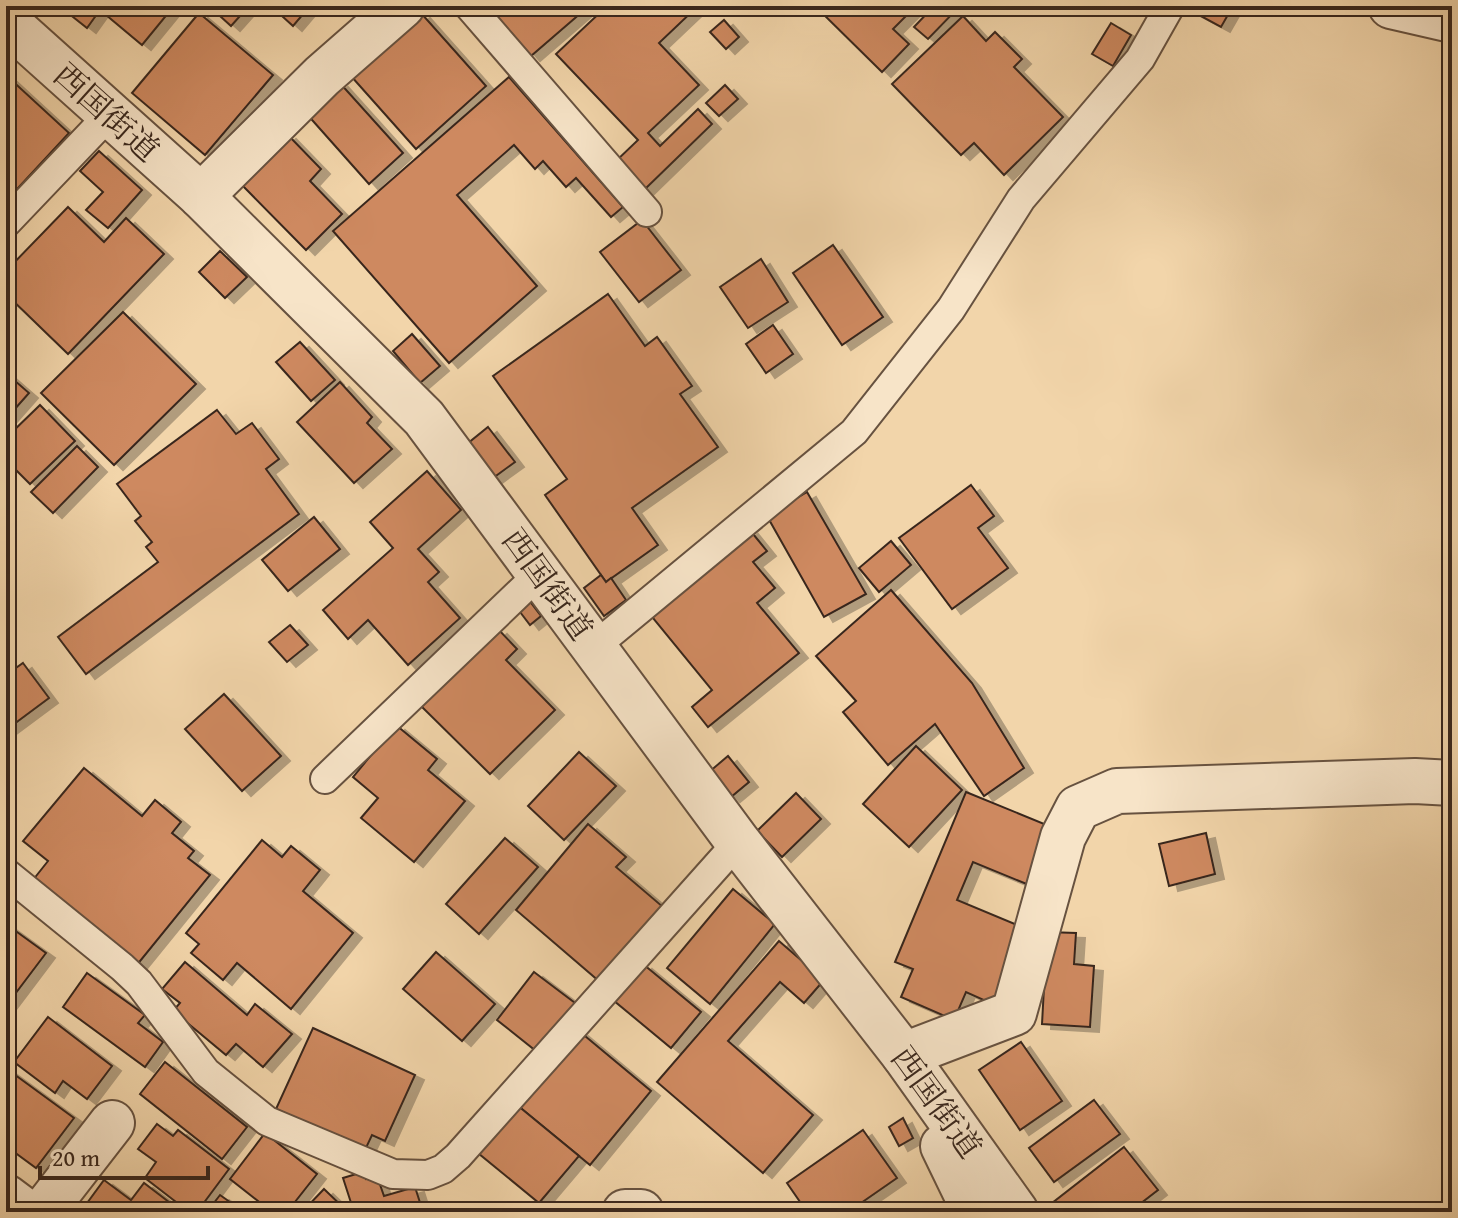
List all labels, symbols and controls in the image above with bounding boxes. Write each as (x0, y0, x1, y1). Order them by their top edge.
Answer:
street label: 西国街道 (44, 52, 170, 172)
street label: 西国街道 (491, 518, 605, 650)
street label: 西国街道 (880, 1036, 994, 1168)
scale bar (40, 1130, 208, 1180)
text: 20 m (52, 1140, 100, 1175)

